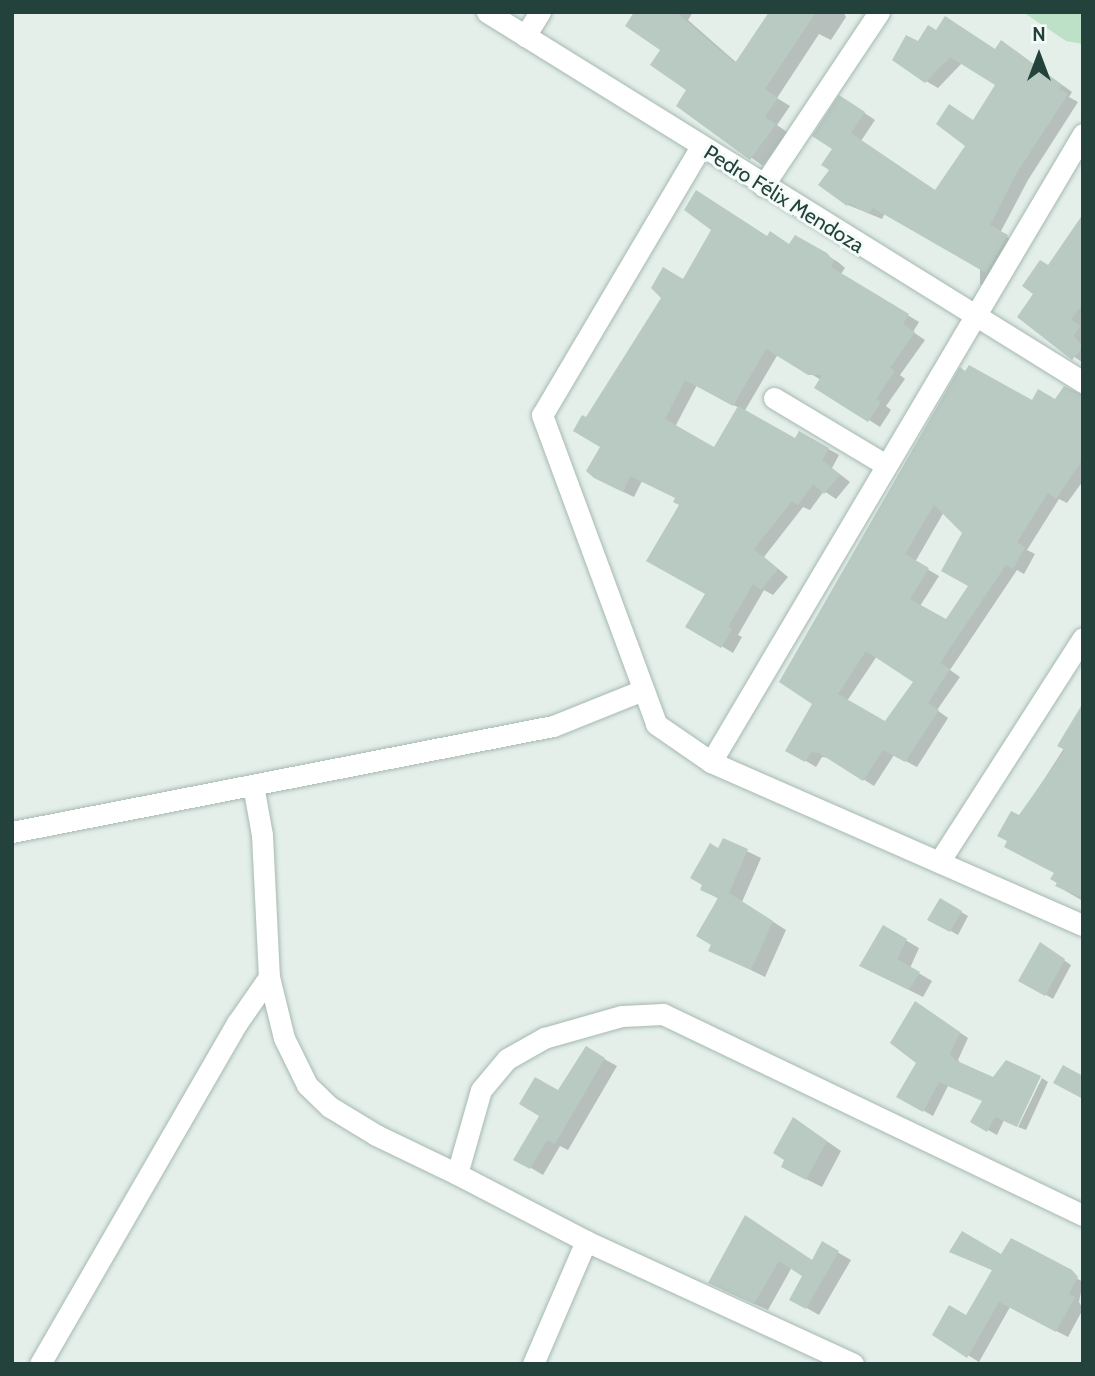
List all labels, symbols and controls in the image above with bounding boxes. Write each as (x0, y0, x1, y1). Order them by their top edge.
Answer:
north arrow (1004, 21, 1074, 91)
text: N (1032, 23, 1046, 46)
street label: Pedro Félix Mendoza (699, 140, 869, 258)

